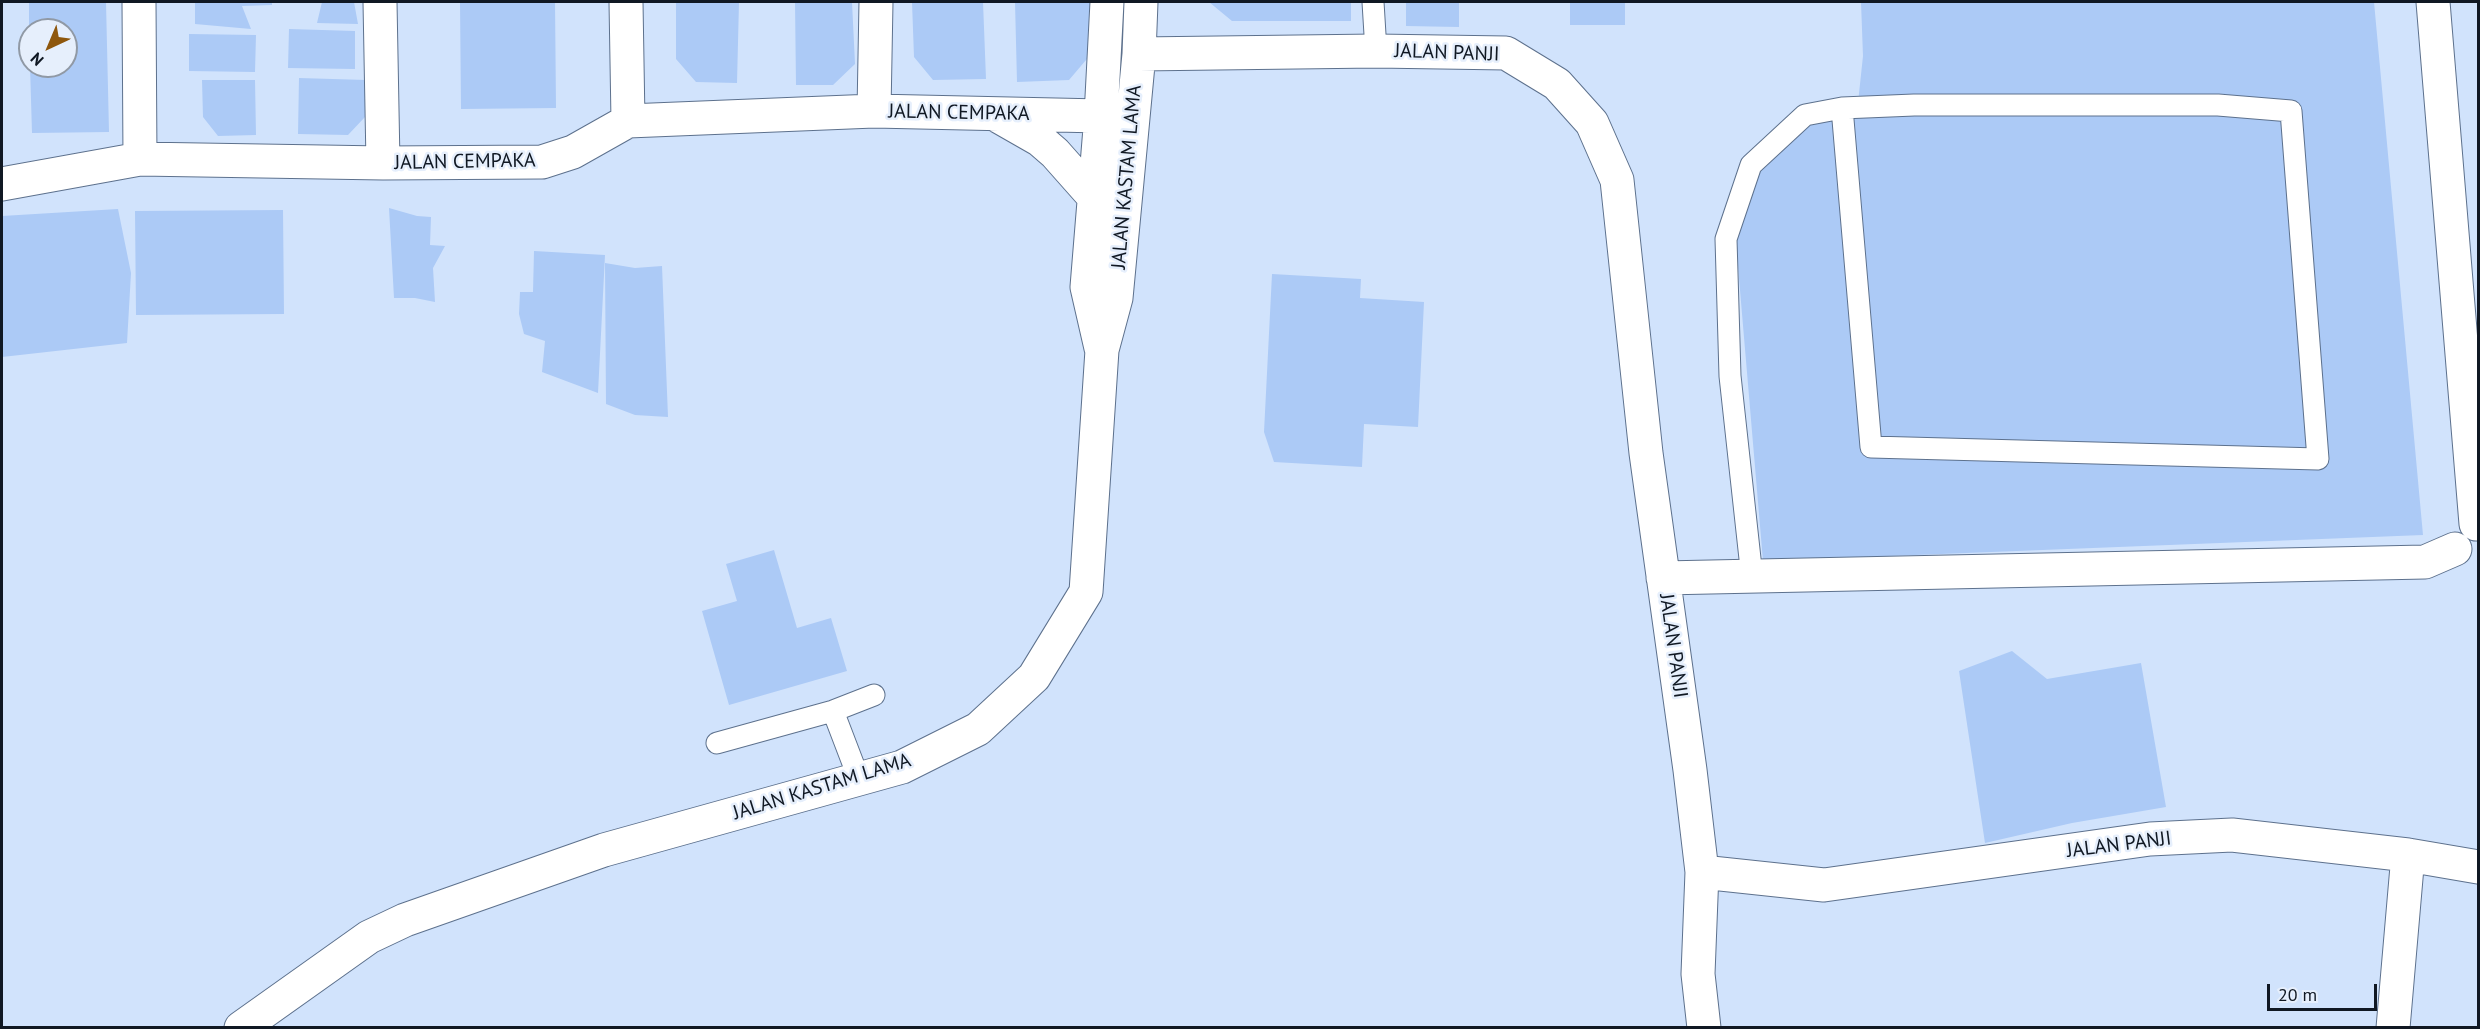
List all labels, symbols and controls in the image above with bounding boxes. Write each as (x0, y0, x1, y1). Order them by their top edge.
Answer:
north arrow (18, 18, 78, 78)
street label: JALAN PANJI (1394, 39, 1500, 67)
text: N (26, 49, 48, 70)
street label: JALAN KASTAM LAMA (1107, 84, 1147, 270)
street label: JALAN CEMPAKA (888, 100, 1030, 126)
street label: JALAN CEMPAKA (394, 149, 536, 175)
street label: JALAN PANJI (1654, 592, 1692, 700)
street label: JALAN KASTAM LAMA (730, 749, 914, 825)
street label: JALAN PANJI (2065, 827, 2173, 863)
scale bar (2270, 972, 2380, 1010)
text: 20 m (2278, 983, 2317, 1006)

